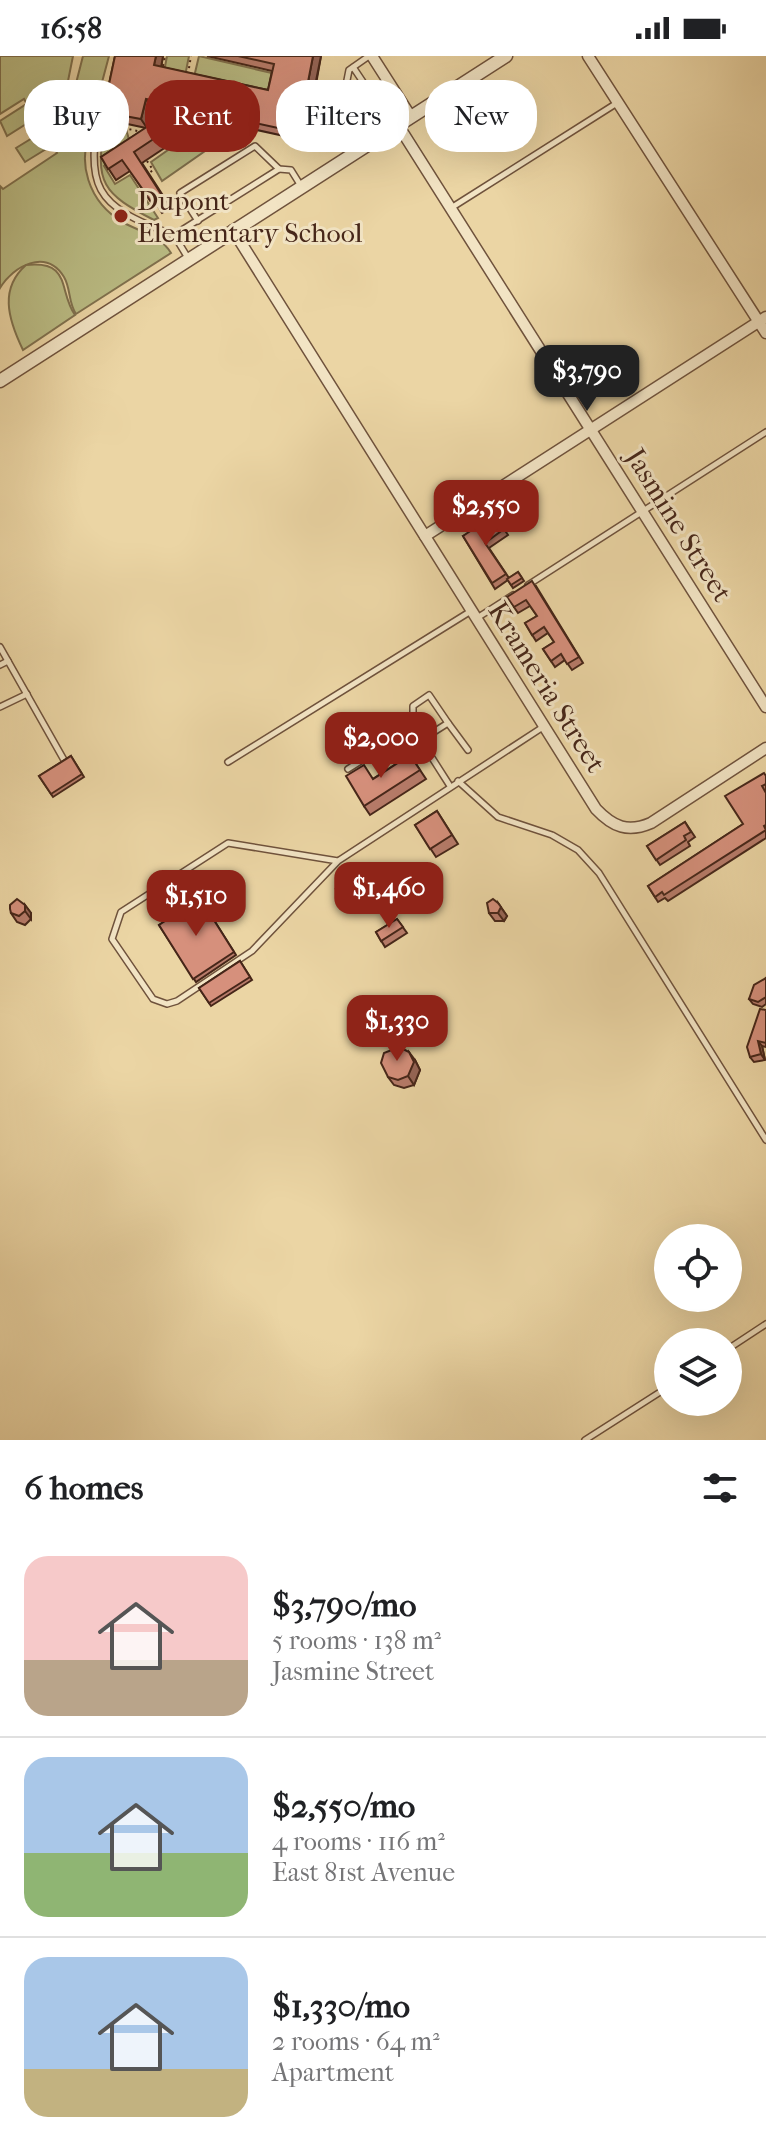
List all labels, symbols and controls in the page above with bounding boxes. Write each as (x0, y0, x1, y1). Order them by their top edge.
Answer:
text: 16:58 (40, 11, 102, 46)
chip: Buy (24, 80, 129, 152)
chip: Rent (145, 80, 260, 152)
chip: Filters (276, 80, 409, 152)
chip: New (425, 80, 537, 152)
place label: Dupont Elementary School (137, 184, 363, 249)
marker: Dupont Elementary School (112, 207, 130, 225)
pin: $3,790 (522, 345, 652, 413)
text: $3,790 (552, 355, 622, 386)
street label: Jasmine Street (618, 441, 739, 608)
pin: $2,550 (421, 480, 551, 548)
text: $2,550 (452, 490, 520, 521)
street label: Krameria Street (481, 595, 613, 779)
pin: $2,000 (316, 712, 446, 780)
text: $2,000 (343, 722, 419, 753)
pin: $1,460 (324, 862, 454, 930)
pin: $1,510 (131, 870, 261, 938)
text: $1,460 (352, 872, 426, 903)
text: $1,510 (165, 880, 227, 911)
pin: $1,330 (332, 995, 462, 1063)
text: $1,330 (365, 1005, 429, 1036)
map controls (654, 1224, 742, 1416)
button: locate (654, 1224, 742, 1312)
button: layers (654, 1328, 742, 1416)
icon: filters (698, 1466, 742, 1510)
text: 6 homes (24, 1468, 143, 1508)
text: $3,790/mo (272, 1585, 416, 1625)
icon: home (88, 1588, 184, 1684)
text: 5 rooms · 138 m² (272, 1625, 441, 1656)
text: Jasmine Street (272, 1656, 434, 1687)
text: $2,550/mo (272, 1786, 415, 1826)
icon: home (88, 1789, 184, 1885)
text: 4 rooms · 116 m² (272, 1826, 445, 1857)
text: East 81st Avenue (272, 1857, 455, 1888)
text: $1,330/mo (272, 1986, 410, 2026)
icon: home (88, 1989, 184, 2085)
text: 2 rooms · 64 m² (272, 2026, 440, 2057)
text: Apartment (272, 2057, 394, 2088)

